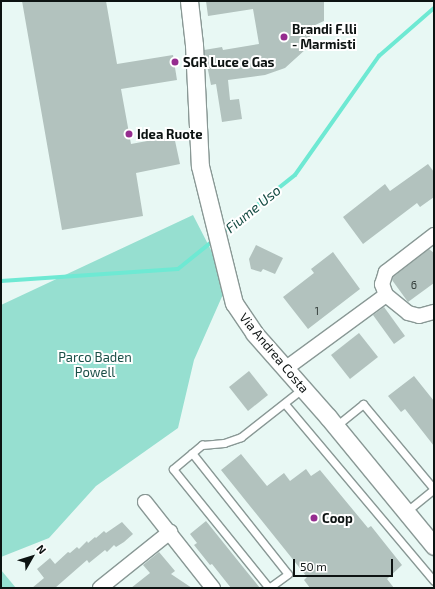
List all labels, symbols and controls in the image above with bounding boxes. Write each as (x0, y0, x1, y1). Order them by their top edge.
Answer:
place label: Brandi F.lli - Marmisti (292, 22, 357, 53)
marker: Brandi F.lli - Marmisti (279, 32, 289, 42)
place label: SGR Luce e Gas (183, 54, 274, 70)
marker: SGR Luce e Gas (170, 57, 180, 67)
place label: Idea Ruote (137, 126, 203, 142)
marker: Idea Ruote (124, 129, 134, 139)
water label: Fiume Uso (222, 182, 284, 236)
house number: 6 (411, 278, 417, 292)
house number: 1 (315, 304, 319, 318)
street label: Via Andrea Costa (236, 310, 312, 396)
park label: Parco Baden Powell (58, 350, 132, 381)
place label: Coop (322, 510, 353, 526)
marker: Coop (309, 513, 319, 523)
north arrow (12, 537, 52, 577)
text: N (34, 542, 49, 556)
scale bar (295, 551, 395, 577)
text: 50 m (300, 559, 327, 573)

